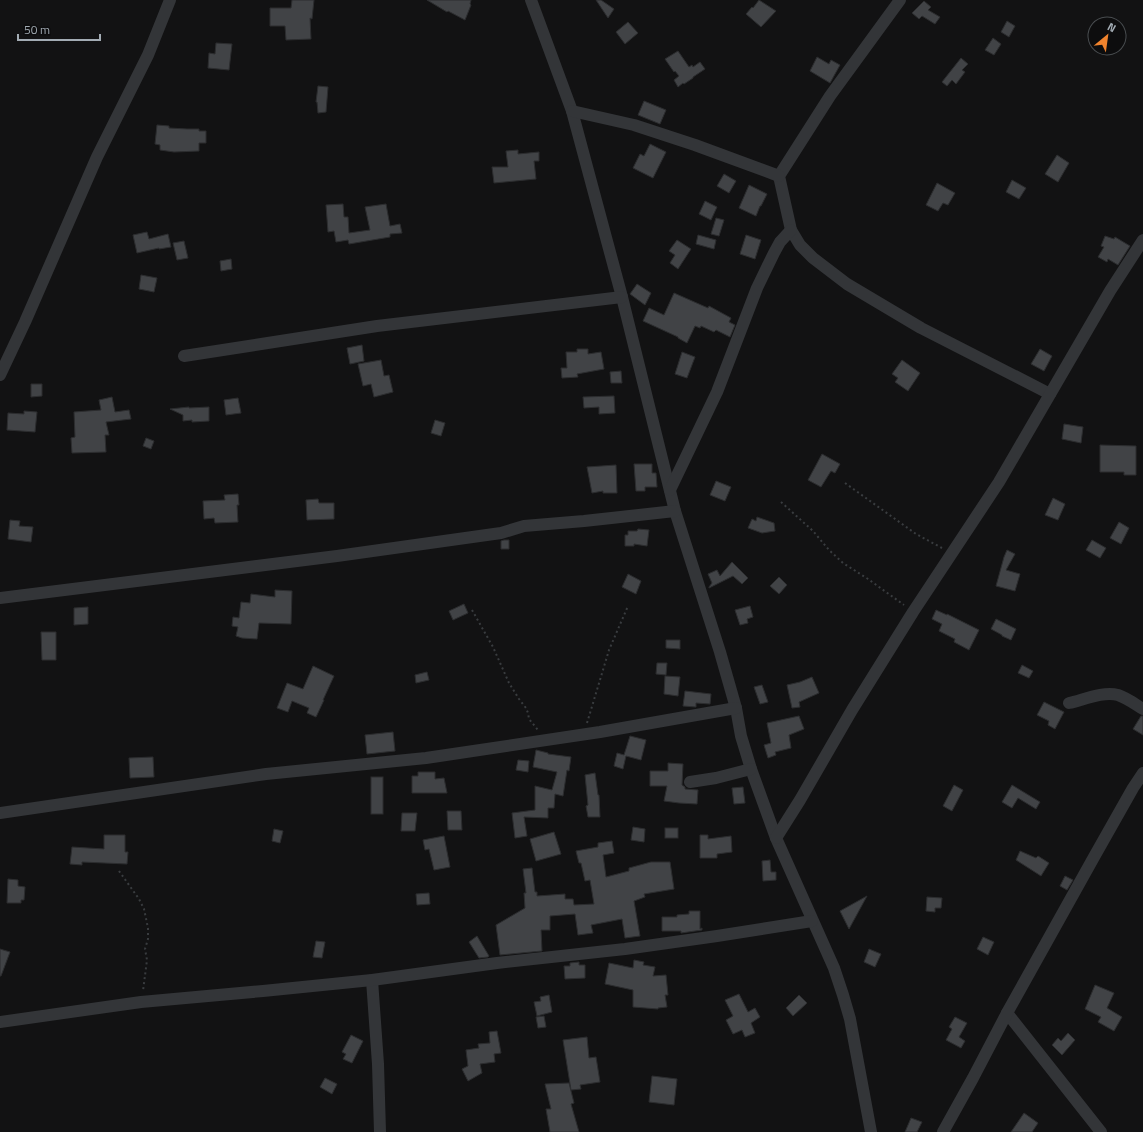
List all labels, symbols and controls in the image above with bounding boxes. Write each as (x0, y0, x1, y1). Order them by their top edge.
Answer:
scale bar (18, 16, 100, 42)
north arrow (1087, 16, 1127, 56)
text: N (1105, 18, 1119, 36)
text: 50 m (24, 20, 50, 39)

